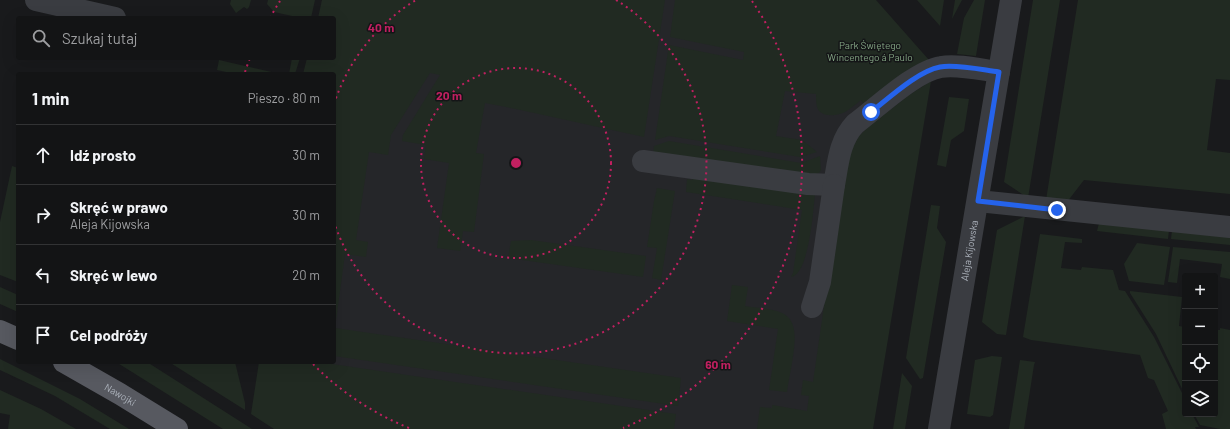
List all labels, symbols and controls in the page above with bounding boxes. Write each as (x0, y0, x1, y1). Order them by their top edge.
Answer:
search box (16, 16, 336, 60)
text: 40 m (368, 20, 394, 34)
icon: search (30, 27, 52, 49)
text: Szukaj tutaj (62, 29, 138, 47)
park label: Park Świętego Wincentego á Paulo (827, 39, 913, 63)
text: 1 min (32, 88, 69, 108)
text: 20 m (436, 88, 462, 102)
text: Pieszo · 80 m (248, 90, 320, 106)
route start (862, 103, 880, 121)
icon: ahead (32, 144, 54, 166)
text: Idź prosto (70, 146, 136, 164)
text: 30 m (293, 147, 320, 163)
centre of rings (509, 156, 523, 170)
text: Skręć w prawo (70, 198, 168, 216)
route end (1048, 201, 1066, 219)
icon: right (32, 204, 54, 226)
text: 30 m (293, 207, 320, 223)
text: Aleja Kijowska (70, 216, 150, 232)
street label: Aleja Kijowska (958, 219, 980, 282)
icon: left (32, 264, 54, 286)
text: Skręć w lewo (70, 266, 157, 284)
text: 20 m (292, 267, 320, 283)
map controls (1182, 273, 1218, 417)
button: + (1182, 273, 1218, 309)
button: − (1182, 309, 1218, 345)
icon: arrive (32, 324, 54, 346)
text: Cel podróży (70, 326, 148, 344)
button: locate (1182, 345, 1218, 381)
text: 60 m (705, 357, 731, 371)
street label: Nawojki (103, 381, 138, 408)
button: layers (1182, 381, 1218, 417)

